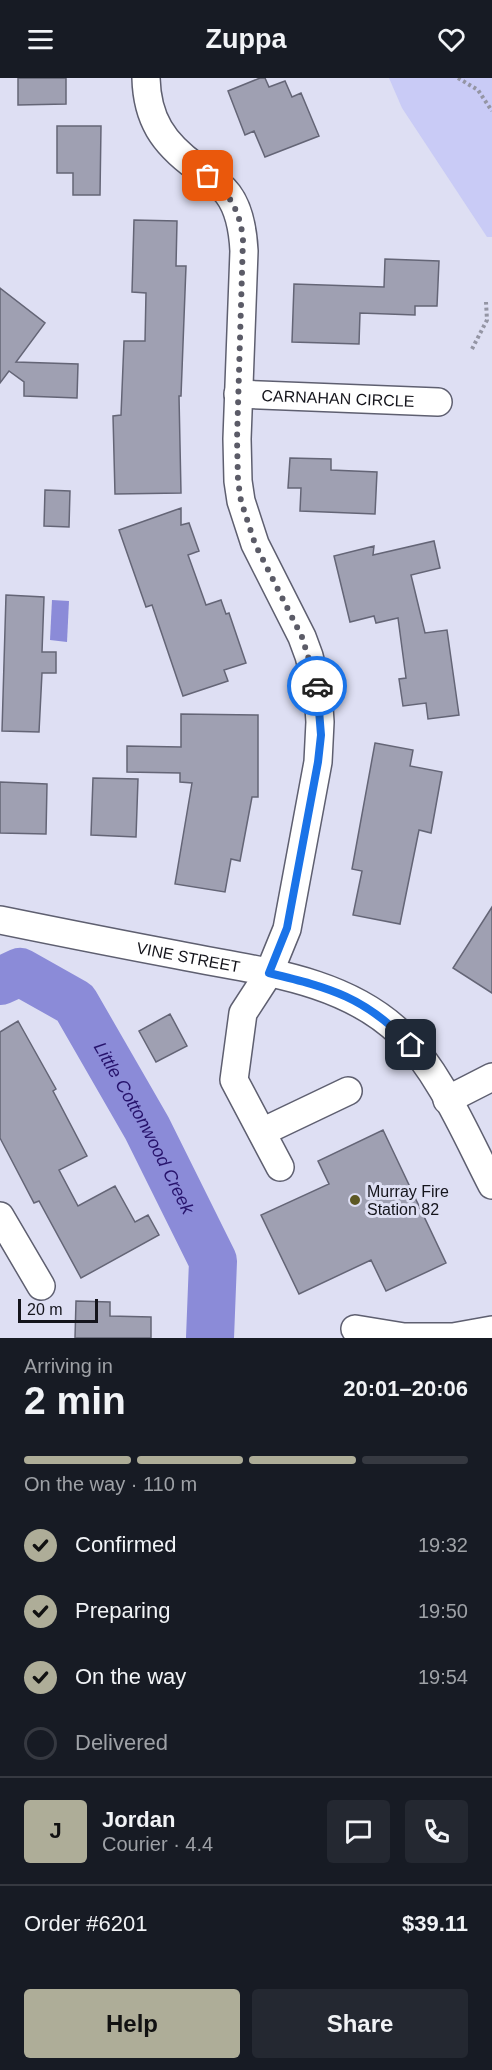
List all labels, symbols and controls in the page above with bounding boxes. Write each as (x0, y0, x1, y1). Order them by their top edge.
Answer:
icon: menu (24, 23, 57, 56)
icon: heart (435, 23, 468, 56)
text: Zuppa (206, 24, 287, 54)
pin (182, 150, 233, 201)
icon: bag (191, 159, 224, 192)
street label: CARNAHAN CIRCLE (261, 386, 415, 410)
courier (287, 656, 347, 716)
icon: car (301, 670, 334, 703)
street label: VINE STREET (135, 939, 242, 975)
pin (385, 1019, 436, 1070)
icon: home (394, 1028, 427, 1061)
water label: Little Cottonwood Creek (90, 1039, 199, 1218)
place label: Murray Fire Station 82 (367, 1183, 449, 1218)
marker: Murray Fire Station 82 (348, 1193, 362, 1207)
scale bar (18, 1296, 98, 1324)
text: 20 m (27, 1301, 63, 1318)
text: Arriving in (24, 1355, 113, 1377)
text: 20:01–20:06 (343, 1376, 468, 1401)
text: 2 min (24, 1379, 126, 1422)
text: On the way · 110 m (24, 1473, 197, 1495)
icon: check (24, 1529, 57, 1562)
text: Confirmed (75, 1532, 176, 1557)
text: 19:32 (418, 1534, 468, 1556)
icon: check (24, 1595, 57, 1628)
text: Preparing (75, 1598, 170, 1623)
text: 19:50 (418, 1600, 468, 1622)
icon: check (24, 1661, 57, 1694)
text: On the way (75, 1664, 186, 1689)
text: 19:54 (418, 1666, 468, 1688)
text: Delivered (75, 1730, 168, 1755)
button: chat (327, 1800, 390, 1863)
button: phone (405, 1800, 468, 1863)
text: Jordan (102, 1807, 175, 1832)
text: J (49, 1818, 62, 1843)
text: Courier · 4.4 (102, 1833, 213, 1855)
text: Order #6201 (24, 1911, 148, 1936)
text: $39.11 (402, 1911, 468, 1936)
button: Help (24, 1989, 240, 2058)
button: Share (252, 1989, 468, 2058)

